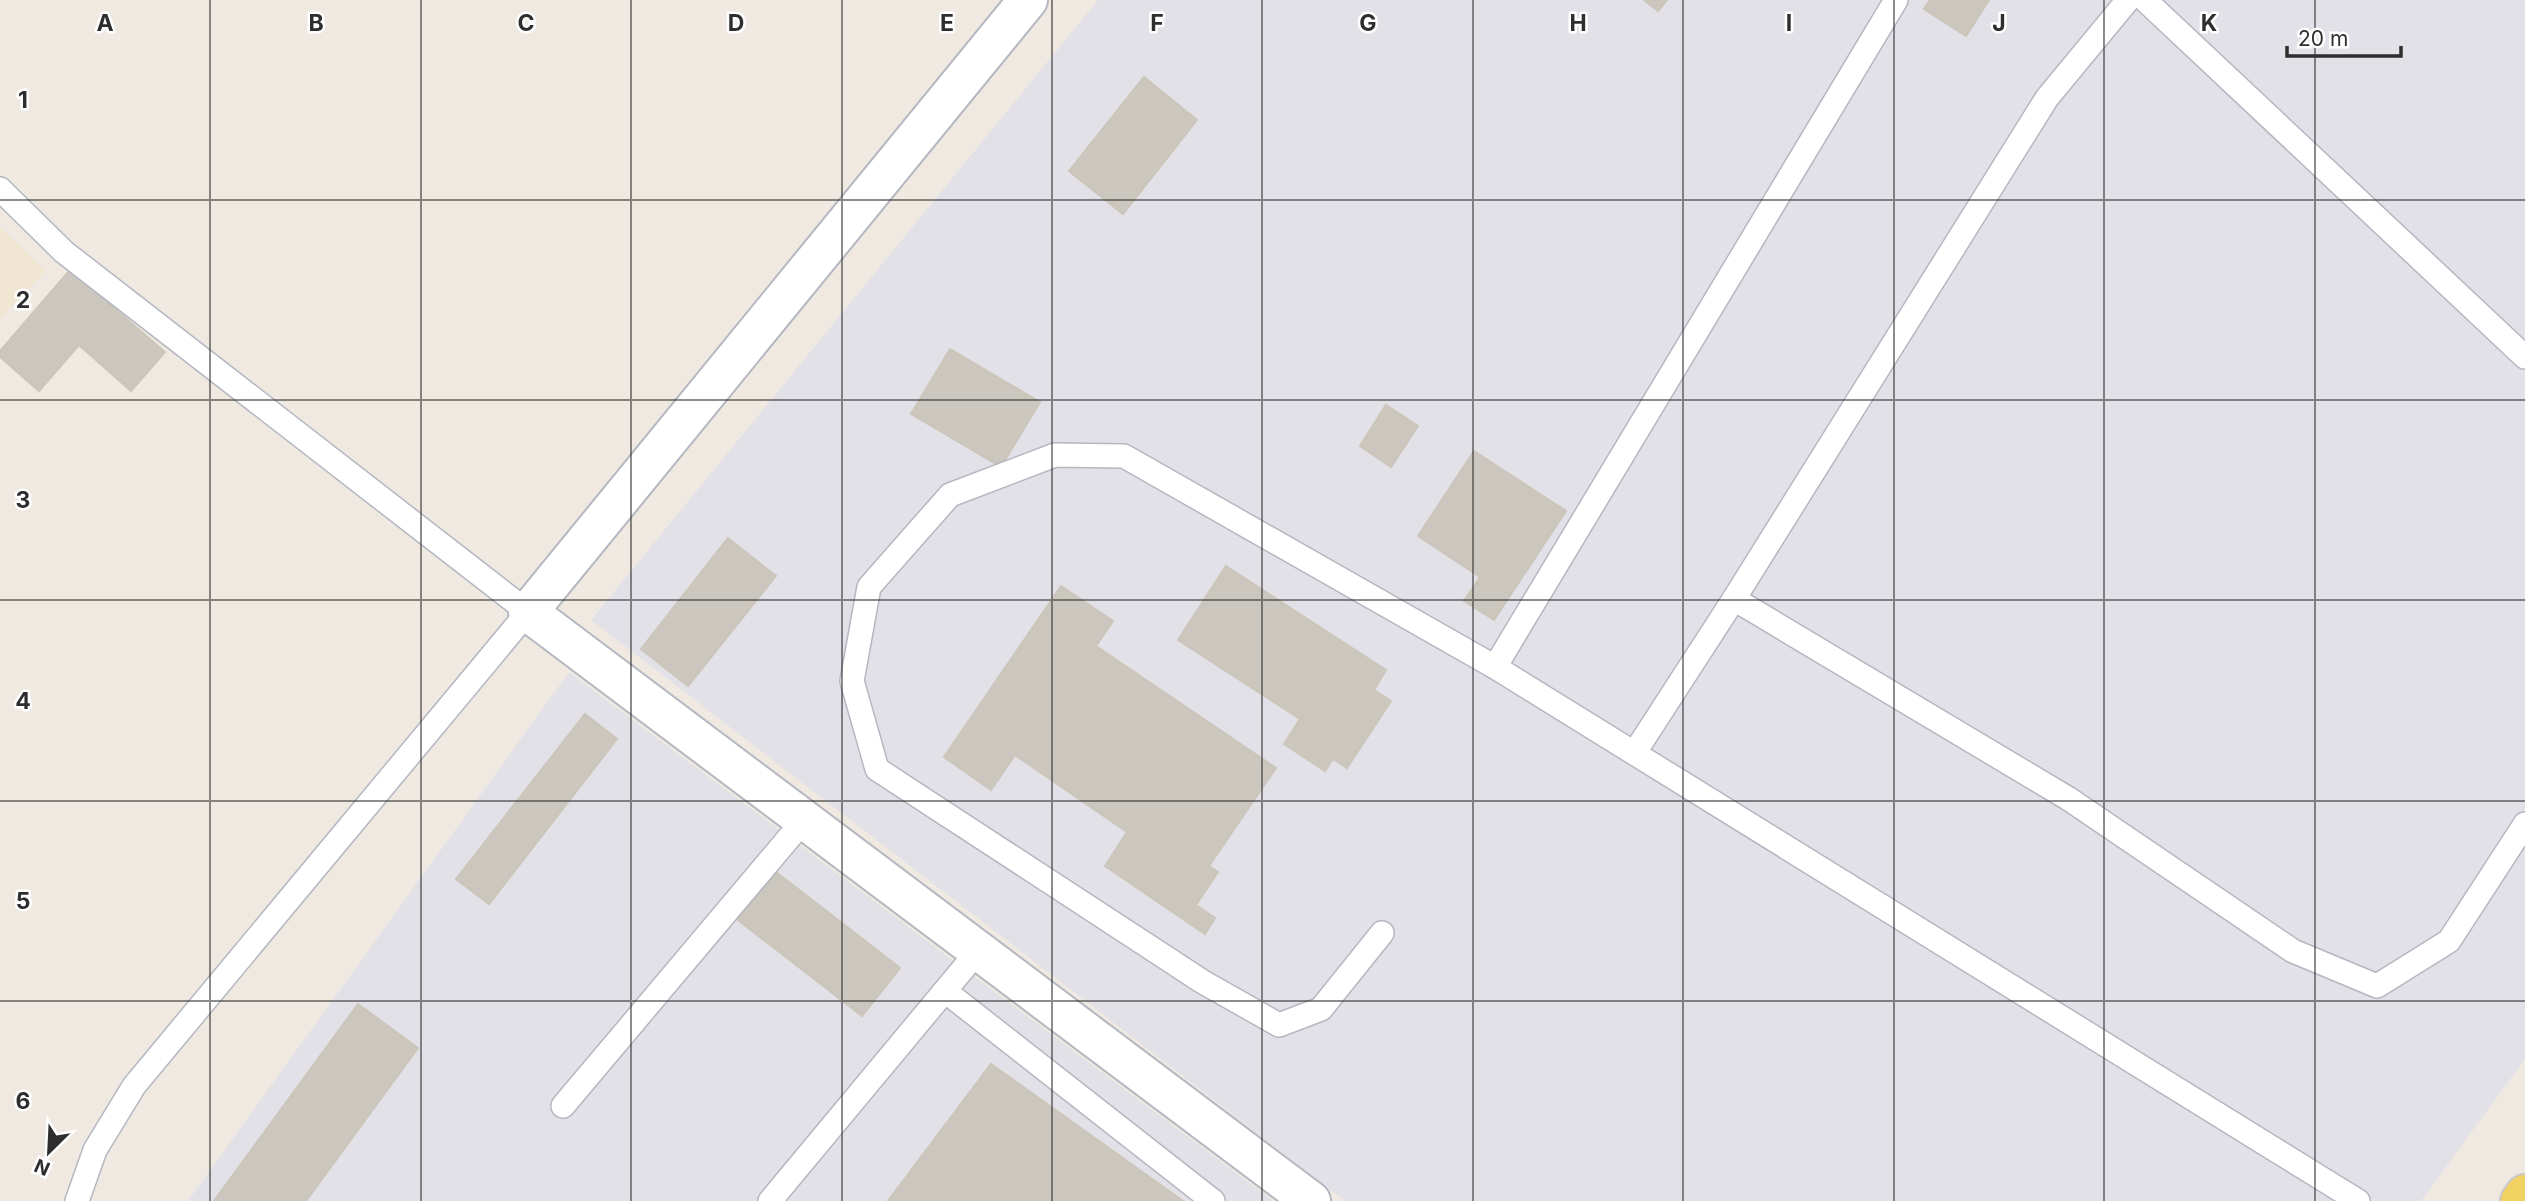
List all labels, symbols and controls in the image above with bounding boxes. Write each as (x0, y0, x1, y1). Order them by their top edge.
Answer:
text: A (96, 9, 114, 37)
text: B (308, 9, 324, 37)
text: C (517, 9, 535, 37)
text: D (728, 9, 744, 37)
text: E (940, 9, 954, 37)
text: F (1150, 9, 1164, 37)
text: G (1359, 9, 1377, 37)
text: H (1569, 9, 1587, 37)
text: I (1786, 9, 1792, 37)
text: J (1992, 9, 2006, 37)
text: K (2201, 9, 2217, 37)
scale bar (2287, 14, 2401, 58)
text: 20 m (2298, 26, 2348, 51)
text: 1 (18, 86, 28, 114)
text: 2 (16, 286, 30, 314)
text: 3 (16, 486, 30, 514)
text: 4 (15, 687, 31, 715)
text: 5 (16, 887, 30, 915)
text: 6 (16, 1087, 30, 1115)
north arrow (14, 1117, 84, 1187)
text: N (31, 1154, 54, 1181)

